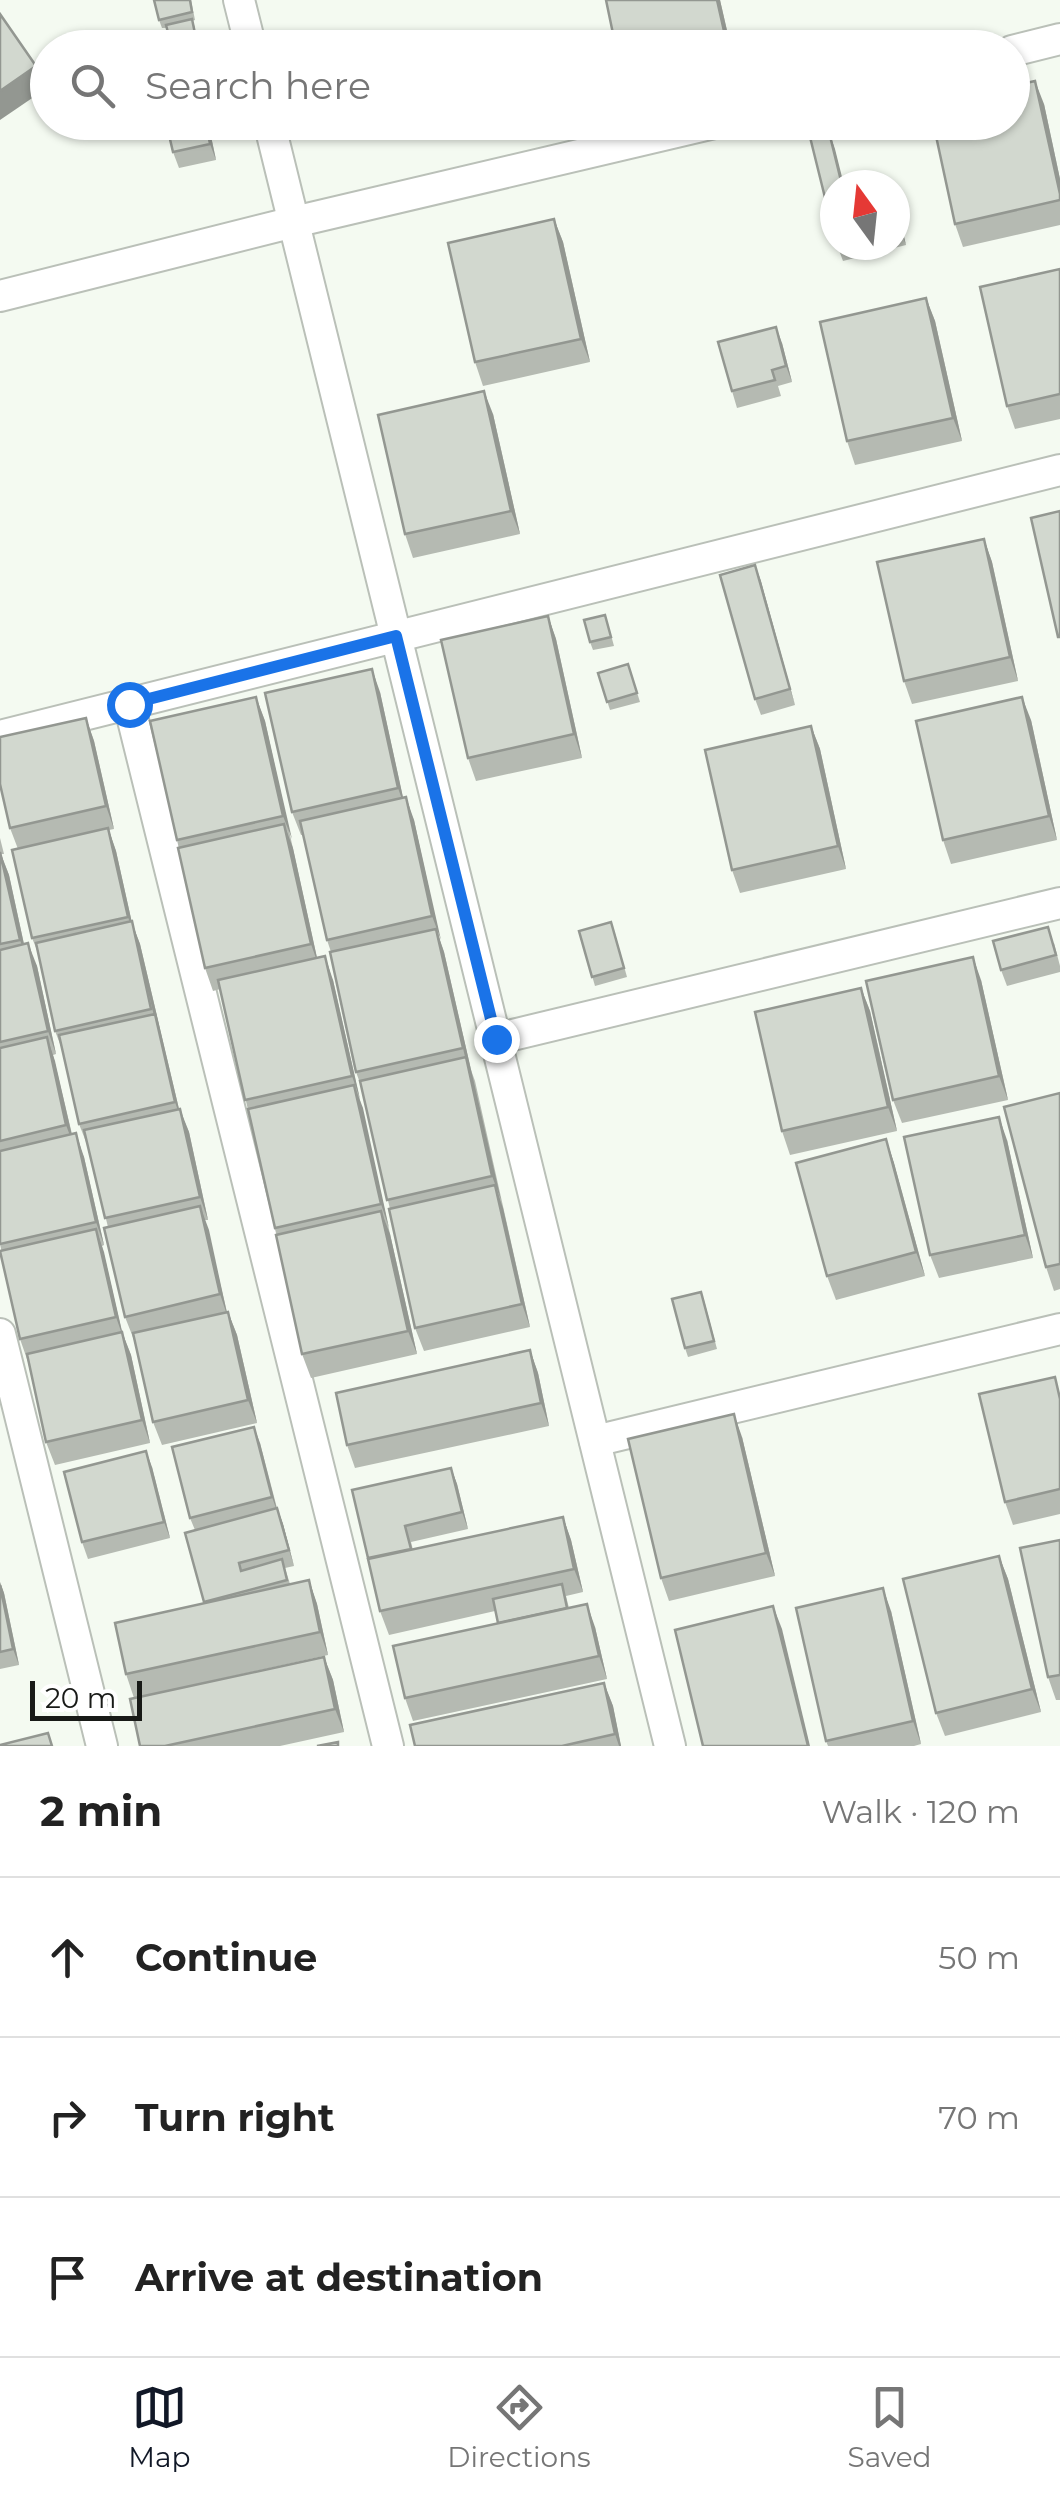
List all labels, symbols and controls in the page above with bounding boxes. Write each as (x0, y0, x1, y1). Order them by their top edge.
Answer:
search box (30, 30, 1030, 140)
icon: search (65, 58, 120, 113)
text: Search here (145, 62, 371, 109)
north arrow (820, 170, 910, 260)
route start (107, 682, 153, 728)
route end (474, 1017, 520, 1063)
scale bar (30, 1676, 142, 1720)
text: 20 m (45, 1681, 116, 1715)
text: 2 min (40, 1785, 162, 1837)
text: Walk · 120 m (822, 1792, 1020, 1831)
icon: ahead (40, 1930, 95, 1985)
text: Continue (135, 1934, 317, 1981)
text: 50 m (938, 1938, 1020, 1977)
icon: right (40, 2090, 95, 2145)
text: Turn right (135, 2094, 334, 2141)
text: 70 m (938, 2098, 1020, 2137)
icon: arrive (40, 2250, 95, 2305)
text: Arrive at destination (135, 2254, 543, 2301)
tab: Map (128, 2380, 191, 2474)
tab: Directions (447, 2380, 591, 2474)
tab: Saved (847, 2380, 932, 2474)

